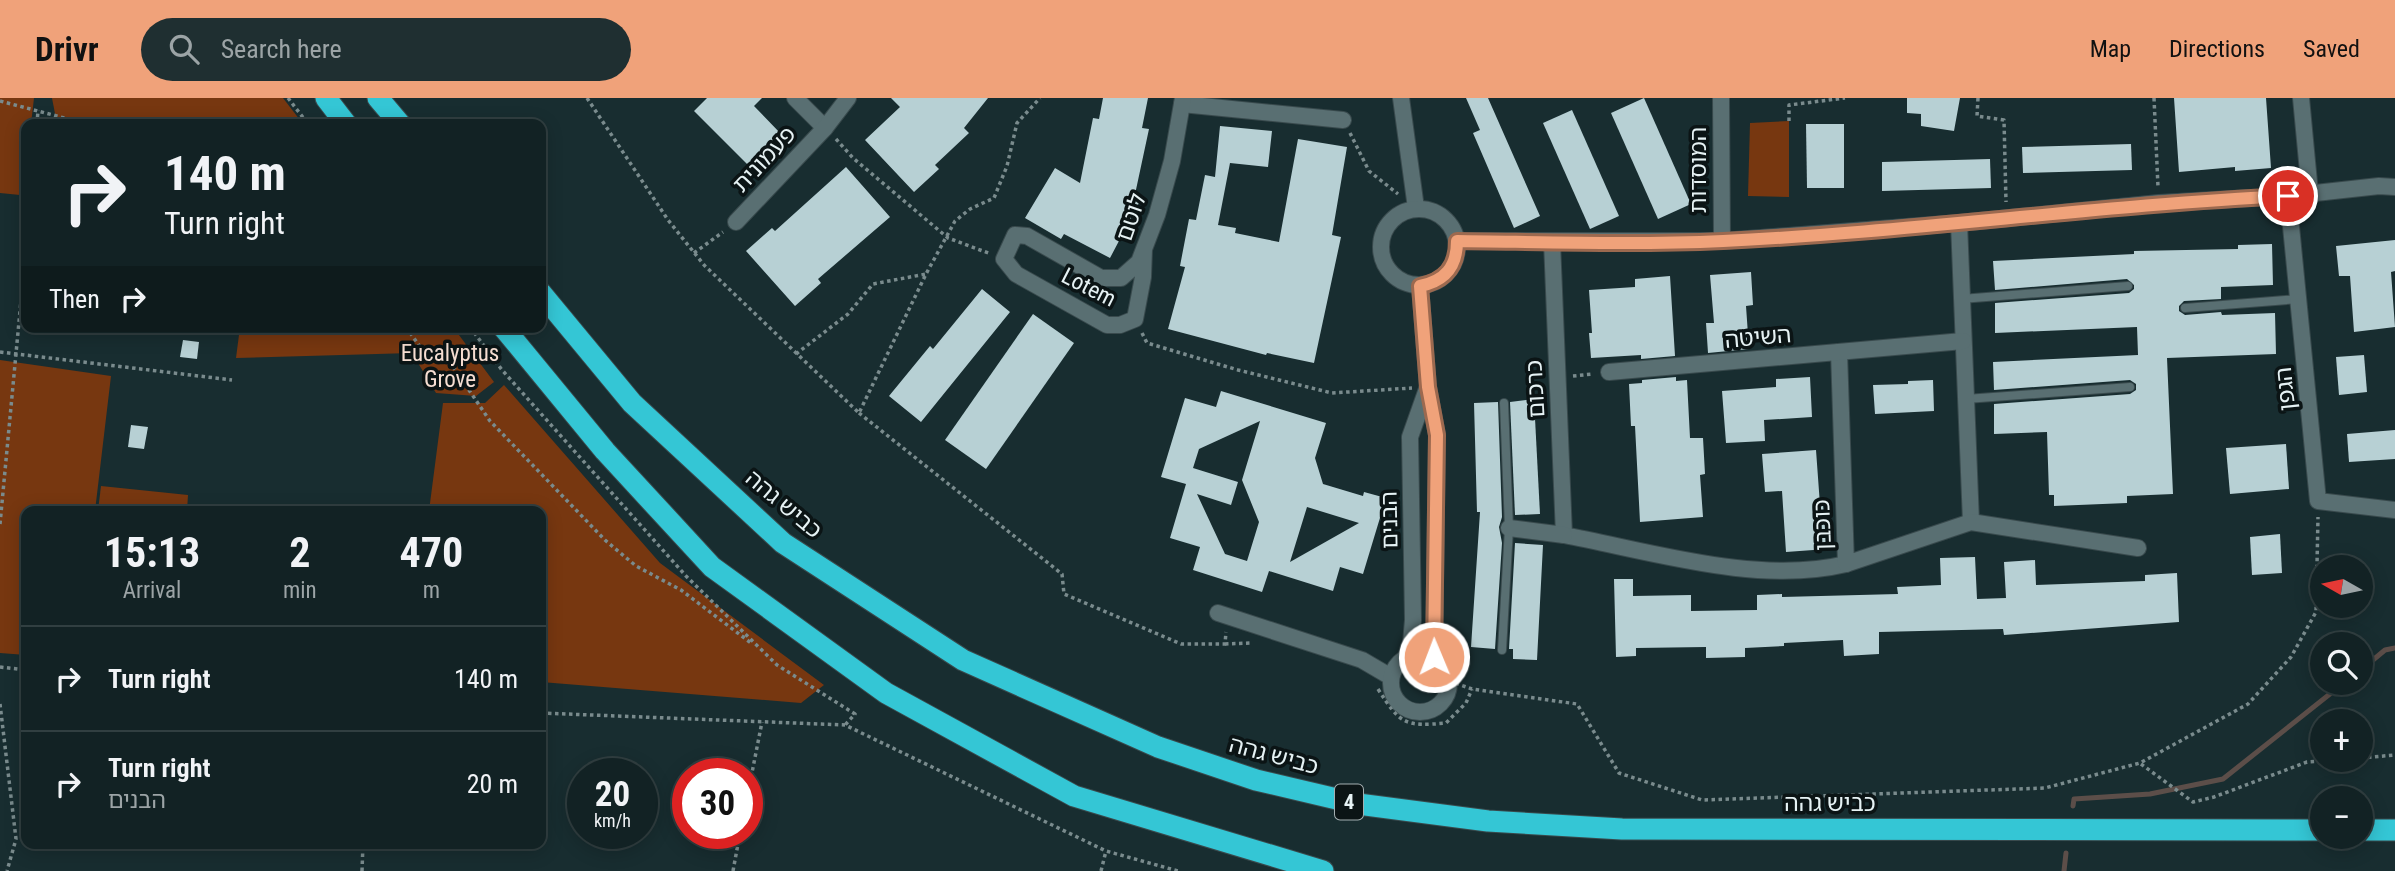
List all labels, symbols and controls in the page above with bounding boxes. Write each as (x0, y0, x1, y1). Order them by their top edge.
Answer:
search box (141, 18, 631, 81)
text: Drivr (35, 30, 99, 69)
icon: search (165, 30, 203, 68)
text: Search here (221, 34, 342, 64)
text: Map (2090, 35, 2131, 63)
text: Directions (2169, 35, 2265, 63)
text: Saved (2303, 35, 2360, 63)
street label: פעמונית (727, 121, 802, 198)
street label: המוסדות (1685, 127, 1712, 213)
text: 140 m (164, 145, 286, 202)
icon: right (49, 147, 140, 238)
pin (2258, 166, 2318, 226)
icon: arrive (2269, 177, 2307, 215)
street label: לוטם (1111, 190, 1152, 245)
text: Turn right (164, 204, 285, 242)
street label: Lotem (1057, 262, 1120, 313)
icon: right (114, 280, 152, 318)
text: Then (49, 284, 100, 314)
street label: השיטה (1724, 321, 1793, 354)
park label: Eucalyptus Grove (401, 340, 499, 393)
street label: כרכום (1521, 359, 1550, 419)
street label: הגפן (2270, 366, 2301, 412)
street label: כביש גהה (740, 465, 827, 544)
street label: הבנים (1375, 491, 1404, 549)
street label: כוכבן (1808, 499, 1837, 551)
text: 15:13 (104, 528, 200, 577)
text: 2 (289, 528, 310, 577)
text: 470 (399, 528, 463, 577)
north arrow (2310, 555, 2373, 618)
map controls (2310, 555, 2373, 849)
text: Arrival (123, 577, 181, 604)
text: min (283, 577, 317, 604)
text: m (423, 577, 440, 604)
position arrow (1397, 620, 1471, 694)
button: search (2310, 632, 2373, 695)
icon: right (49, 660, 87, 698)
text: Turn right (108, 664, 210, 694)
text: 140 m (454, 664, 518, 694)
button: + (2310, 709, 2373, 772)
street label: כביש גהה (1226, 731, 1321, 780)
text: Turn right (108, 753, 210, 783)
speed limit sign: 30 (672, 758, 763, 849)
icon: right (49, 765, 87, 803)
text: 20 m (467, 769, 518, 799)
text: 20 (595, 774, 630, 815)
road number: 4 (1335, 784, 1363, 820)
button: − (2310, 786, 2373, 849)
text: הבנים (108, 787, 166, 814)
street label: כביש גהה (1784, 790, 1876, 817)
text: km/h (594, 810, 631, 831)

